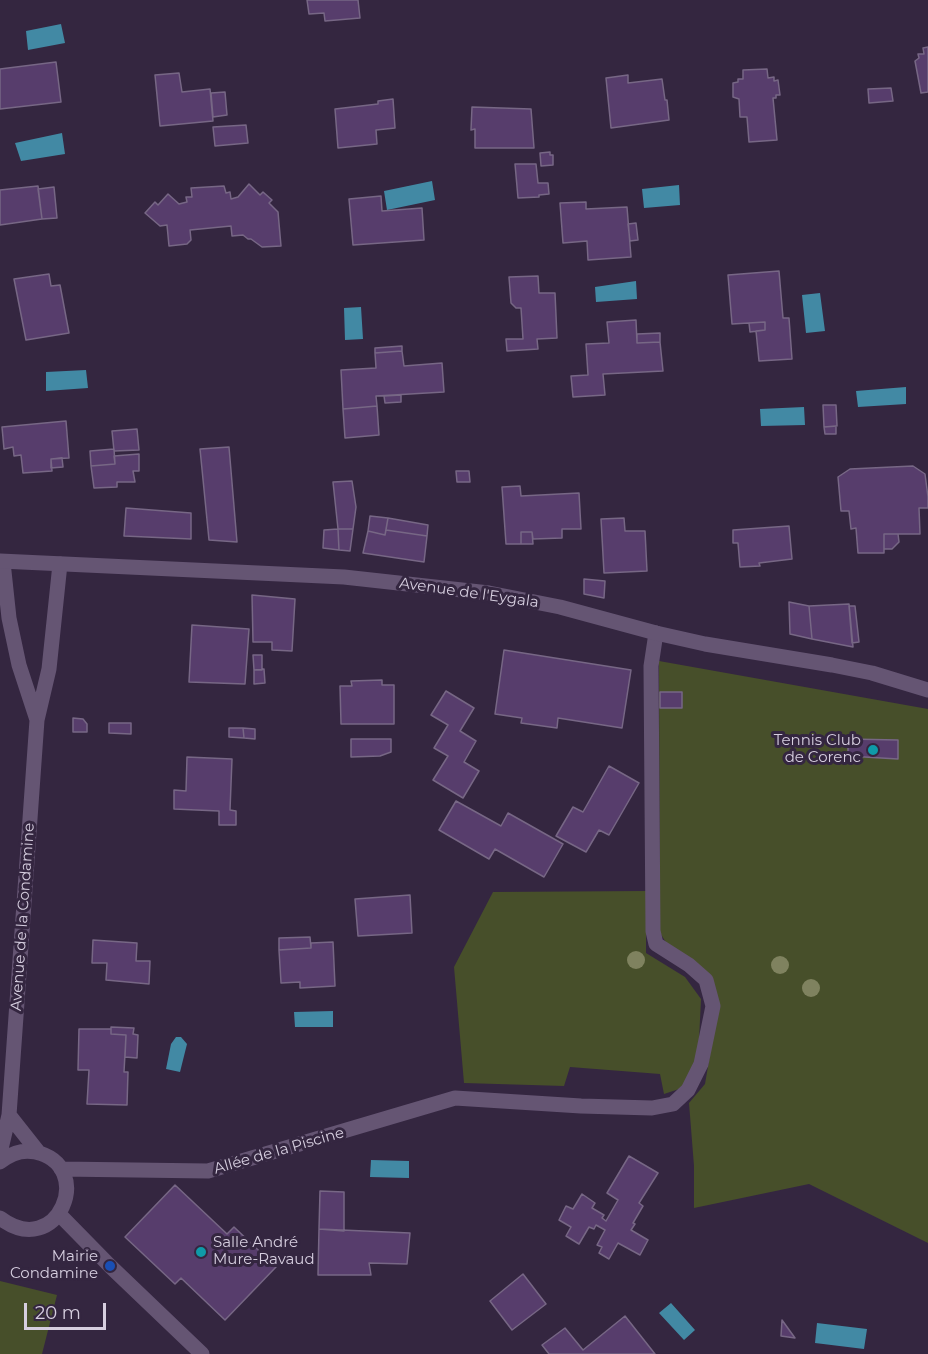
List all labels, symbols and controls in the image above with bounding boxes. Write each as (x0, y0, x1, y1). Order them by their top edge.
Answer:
street label: Avenue de l'Eygala (398, 574, 540, 612)
place label: Tennis Club de Corenc (774, 732, 861, 767)
marker: Tennis Club de Corenc (866, 743, 880, 757)
street label: Avenue de la Condamine (7, 822, 39, 1012)
street label: Allée de la Piscine (212, 1124, 346, 1178)
place label: Salle André Mure-Ravaud (213, 1234, 315, 1269)
marker: Salle André Mure-Ravaud (194, 1245, 208, 1259)
place label: Mairie Condamine (10, 1248, 98, 1283)
marker: Mairie Condamine (103, 1259, 117, 1273)
scale bar (27, 1291, 110, 1329)
text: 20 m (35, 1302, 81, 1324)

